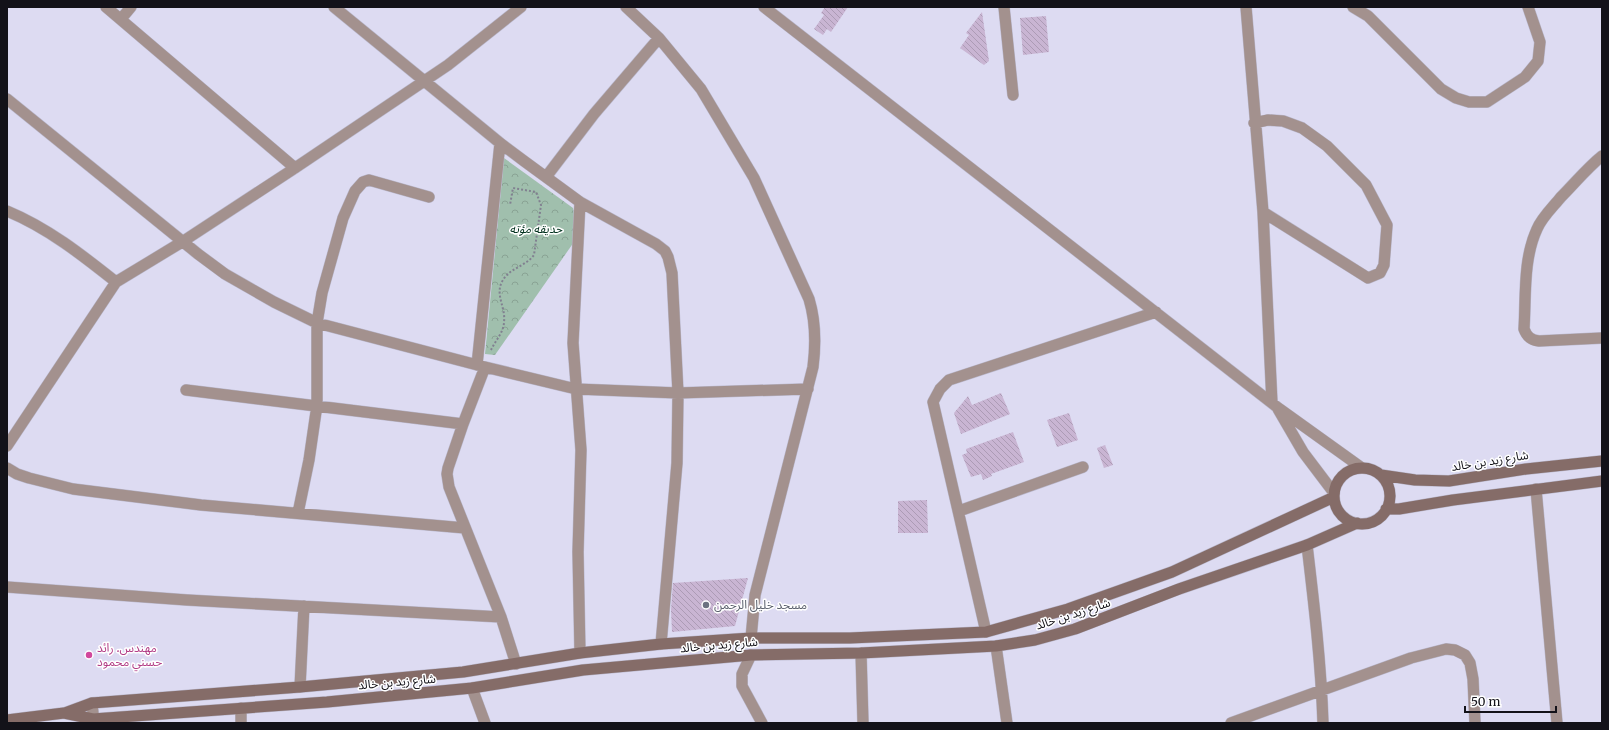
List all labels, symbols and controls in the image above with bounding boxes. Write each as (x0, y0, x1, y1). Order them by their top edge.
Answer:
park label: حديقه مؤته (510, 221, 563, 236)
street label: شارع زيد بن خالد (1450, 447, 1530, 476)
street label: شارع زيد بن خالد (1033, 594, 1113, 635)
place label: مسجد خليل الرحمن (714, 597, 807, 612)
marker: مسجد خليل الرحمن (701, 600, 711, 610)
street label: شارع زيد بن خالد (679, 634, 759, 657)
place label: مهندس. رائد حسني محمود (97, 640, 162, 672)
marker: مهندس. رائد حسني محمود (84, 650, 94, 660)
street label: شارع زيد بن خالد (357, 671, 437, 694)
scale bar (1465, 688, 1556, 714)
text: 50 m (1471, 694, 1500, 709)

